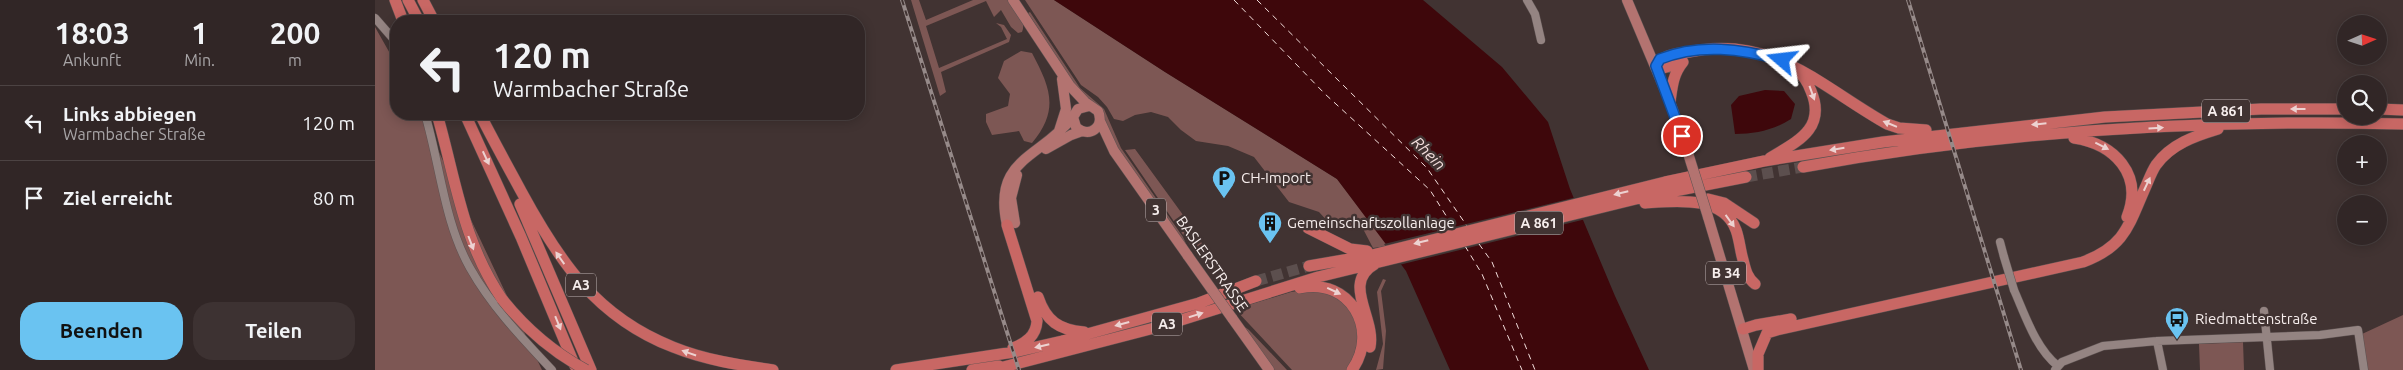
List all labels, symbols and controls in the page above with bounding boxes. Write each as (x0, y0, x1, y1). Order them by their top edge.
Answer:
north arrow (2337, 15, 2387, 65)
map controls (2337, 15, 2387, 245)
text: 18:03 (55, 16, 130, 50)
text: 1 (191, 16, 208, 50)
text: 200 (270, 16, 320, 50)
position arrow (1755, 33, 1807, 85)
icon: left (410, 35, 475, 100)
text: 120 m (493, 35, 591, 75)
text: Ankunft (63, 51, 121, 69)
text: Min. (184, 51, 215, 69)
text: m (288, 51, 302, 69)
button: search (2337, 75, 2387, 125)
text: Warmbacher Straße (493, 76, 689, 101)
one-way arrow (1808, 86, 1816, 101)
road number: A 861 (2202, 100, 2250, 122)
text: Links abbiegen (63, 103, 197, 125)
one-way arrow (2289, 105, 2305, 113)
icon: left (20, 109, 48, 137)
text: 120 m (302, 112, 355, 134)
pin (1661, 115, 1703, 157)
one-way arrow (1883, 120, 1897, 128)
one-way arrow (2031, 120, 2047, 128)
icon: arrive (1668, 122, 1696, 150)
one-way arrow (2148, 123, 2164, 131)
text: Warmbacher Straße (63, 125, 206, 143)
water label: Rhein (1409, 133, 1449, 173)
button: + (2337, 135, 2387, 185)
one-way arrow (2095, 142, 2109, 150)
one-way arrow (1829, 146, 1845, 154)
one-way arrow (482, 151, 490, 165)
parking icon: CH-Import (1211, 165, 1237, 199)
place label: CH-Import (1241, 169, 1311, 186)
one-way arrow (2143, 177, 2151, 191)
icon: arrive (20, 184, 48, 212)
text: Ziel erreicht (63, 187, 172, 209)
text: 80 m (313, 187, 355, 209)
one-way arrow (1613, 189, 1628, 197)
button: − (2337, 195, 2387, 245)
road number: 3 (1146, 198, 1166, 222)
building icon: Gemeinschaftszollanlage (1257, 210, 1283, 244)
road number: A 861 (1515, 212, 1563, 234)
street label: BASLERSTRASSE (1173, 213, 1252, 315)
place label: Gemeinschaftszollanlage (1287, 214, 1455, 231)
one-way arrow (1725, 214, 1735, 228)
one-way arrow (468, 235, 476, 250)
one-way arrow (1413, 238, 1428, 246)
one-way arrow (555, 251, 565, 265)
road number: B 34 (1706, 262, 1746, 284)
road number: A3 (566, 274, 596, 296)
one-way arrow (1326, 287, 1341, 296)
button: Beenden (20, 302, 183, 360)
button: Teilen (193, 302, 355, 360)
bus stop icon: Riedmattenstraße (2164, 306, 2190, 340)
one-way arrow (1189, 310, 1204, 318)
place label: Riedmattenstraße (2195, 310, 2317, 327)
road number: A3 (1152, 312, 1182, 336)
one-way arrow (554, 316, 562, 330)
one-way arrow (1115, 320, 1130, 328)
one-way arrow (1034, 342, 1049, 350)
one-way arrow (681, 349, 696, 356)

